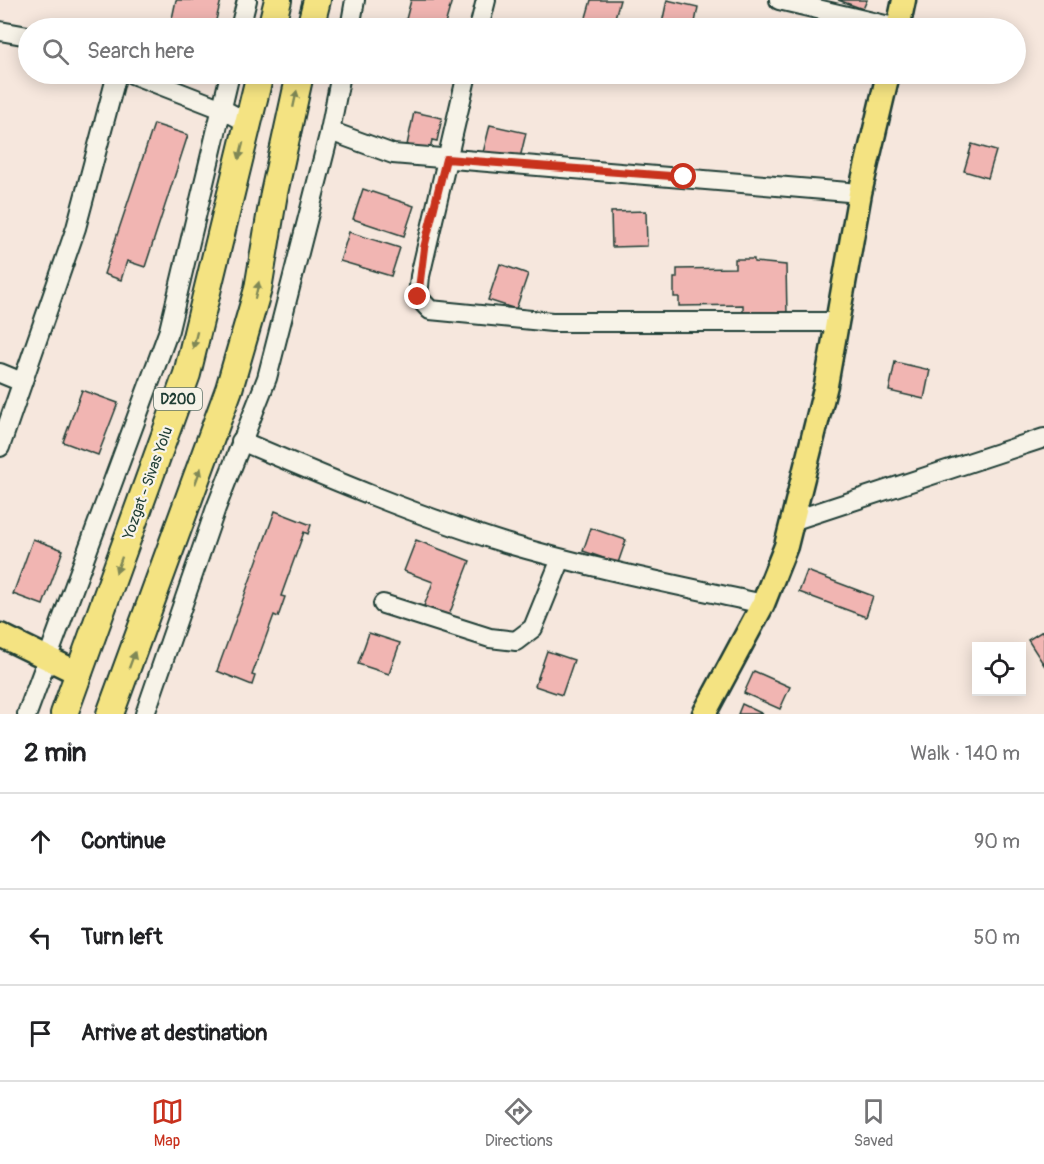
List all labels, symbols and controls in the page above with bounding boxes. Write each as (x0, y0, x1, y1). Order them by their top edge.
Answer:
search box (18, 18, 1026, 84)
icon: search (39, 35, 72, 68)
text: Search here (87, 37, 194, 65)
one-way arrow (290, 90, 300, 108)
one-way arrow (236, 142, 246, 160)
route start (670, 163, 696, 189)
one-way arrow (252, 281, 262, 300)
route end (404, 283, 430, 309)
one-way arrow (190, 331, 200, 349)
road number: D200 (154, 388, 202, 410)
street label: Yozgat - Sivas Yolu (118, 424, 177, 543)
one-way arrow (193, 467, 203, 485)
one-way arrow (114, 556, 124, 574)
map controls (972, 642, 1026, 696)
button: locate (972, 642, 1026, 696)
one-way arrow (127, 650, 137, 668)
text: 2 min (24, 737, 86, 769)
text: Walk · 140 m (910, 741, 1020, 766)
icon: ahead (24, 825, 57, 858)
text: Continue (81, 827, 165, 855)
text: 90 m (974, 829, 1020, 854)
icon: left (24, 921, 57, 954)
text: Turn left (81, 923, 163, 951)
text: 50 m (973, 925, 1020, 950)
icon: arrive (24, 1017, 57, 1050)
text: Arrive at destination (81, 1019, 267, 1047)
tab: Map (151, 1095, 184, 1151)
tab: Directions (485, 1095, 553, 1151)
tab: Saved (854, 1095, 893, 1151)

